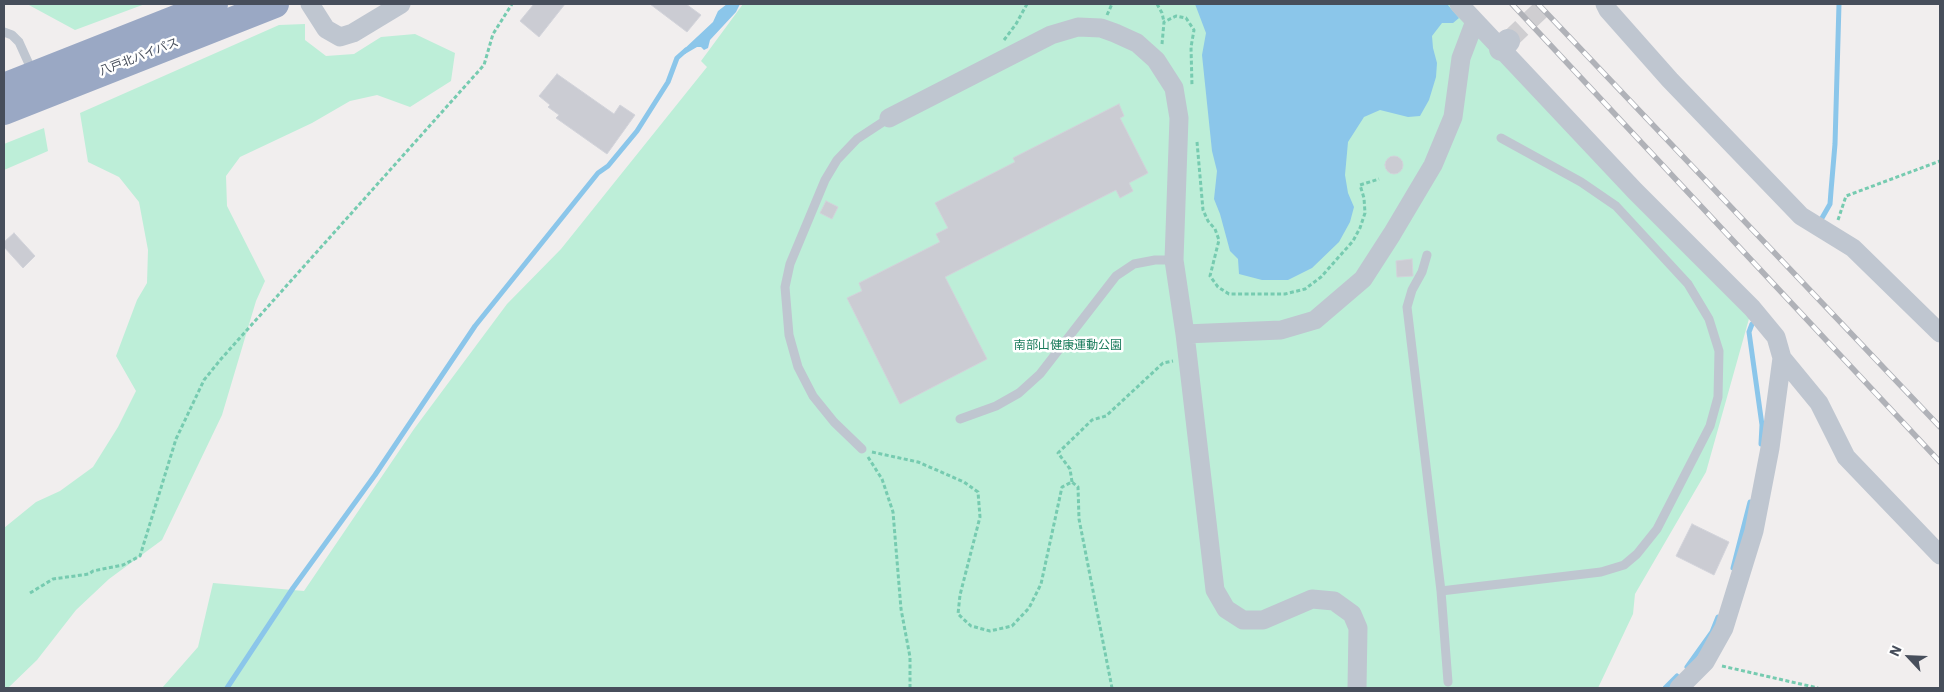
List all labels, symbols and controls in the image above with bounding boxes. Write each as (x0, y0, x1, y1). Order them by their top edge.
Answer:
street label: 八戸北バイパス (97, 35, 181, 79)
park label: 南部山健康運動公園 (1014, 339, 1122, 353)
north arrow (1884, 632, 1934, 682)
text: N (1885, 642, 1906, 659)

